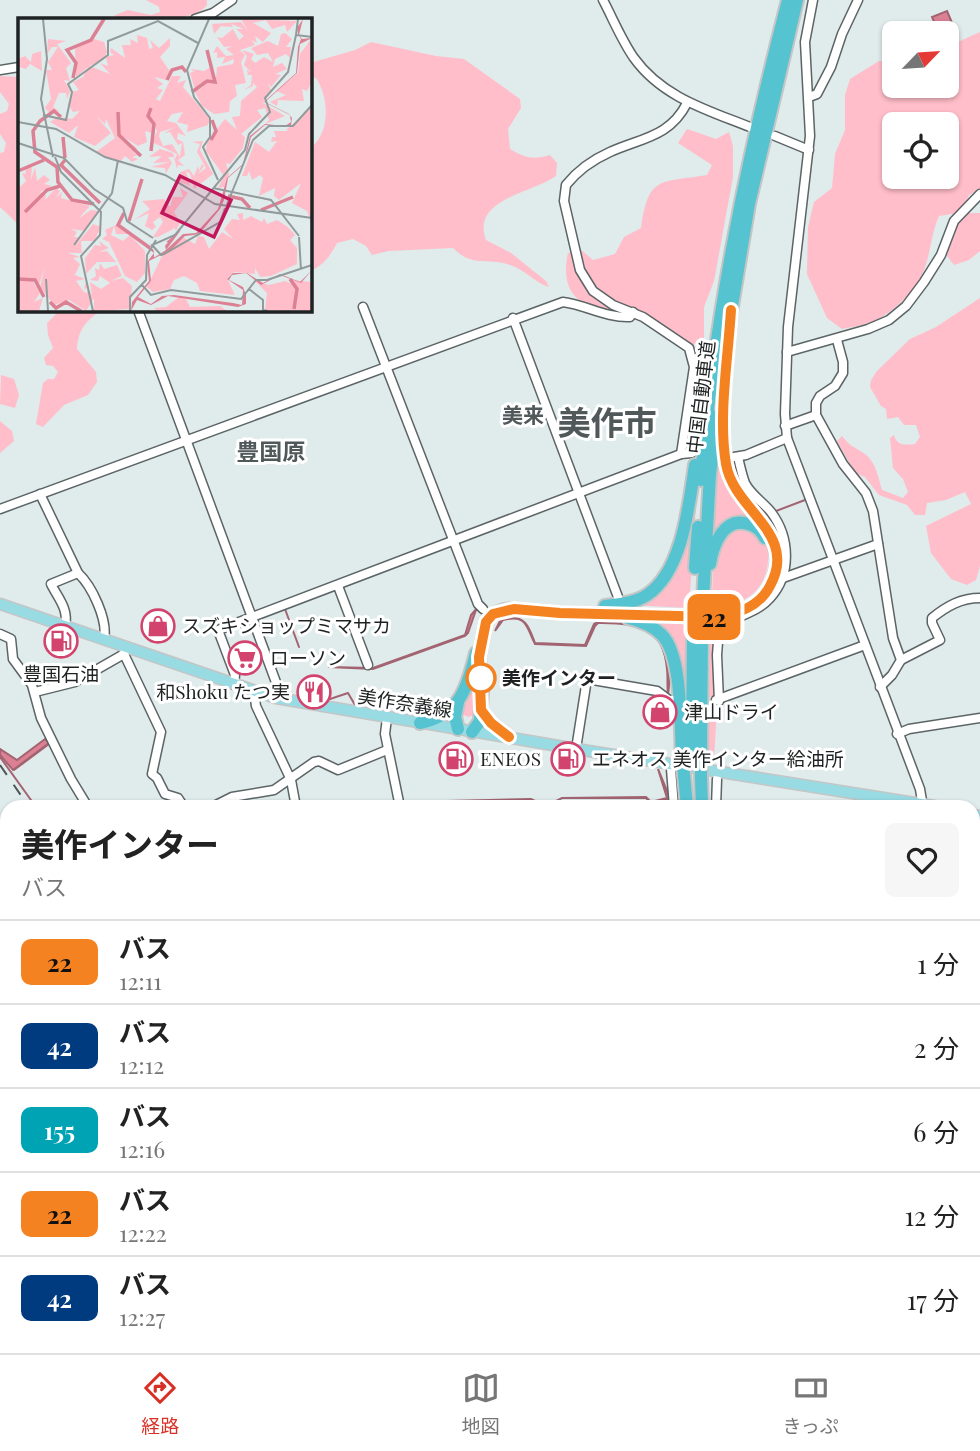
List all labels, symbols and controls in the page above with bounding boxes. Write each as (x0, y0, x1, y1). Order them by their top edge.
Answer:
inset map (18, 18, 312, 312)
north arrow (882, 21, 959, 98)
map controls (882, 21, 959, 189)
button: locate (882, 112, 959, 189)
street label: 中国自動車道 (680, 339, 720, 455)
district label: 美作市 (558, 399, 657, 443)
district label: 美来 (502, 400, 544, 428)
district label: 豊国原 (237, 435, 306, 466)
line badge: 22 (682, 594, 746, 640)
text: 22 (701, 601, 727, 633)
shop icon: スズキショップミマサカ (139, 607, 177, 645)
place label: スズキショップミマサカ (182, 612, 391, 638)
fuel station icon: 豊国石油 (42, 622, 80, 660)
supermarket icon: ローソン (226, 639, 264, 677)
place label: ローソン (270, 644, 346, 670)
place label: 豊国石油 (23, 660, 99, 686)
marker: 美作インター (466, 663, 496, 693)
place label: 美作インター (502, 664, 616, 690)
restaurant icon: 和Shoku たつ実 (295, 673, 333, 711)
place label: 和Shoku たつ実 (156, 678, 290, 704)
street label: 美作奈義線 (356, 682, 454, 722)
shop icon: 津山ドライ (641, 693, 679, 731)
place label: 津山ドライ (684, 698, 779, 724)
fuel station icon: ENEOS (437, 740, 475, 778)
fuel station icon: エネオス 美作インター給油所 (549, 740, 587, 778)
place label: ENEOS (480, 745, 541, 771)
place label: エネオス 美作インター給油所 (592, 745, 844, 771)
text: 美作インター (21, 821, 219, 865)
button: heart (885, 823, 959, 897)
text: バス (21, 871, 67, 902)
text: バス (119, 930, 171, 965)
text: 22 (47, 946, 72, 978)
text: 1 分 (917, 946, 959, 981)
text: 12:11 (119, 965, 162, 996)
text: バス (119, 1014, 171, 1049)
text: 42 (47, 1030, 72, 1062)
text: 2 分 (914, 1030, 959, 1065)
text: 12:12 (119, 1049, 164, 1080)
text: バス (119, 1098, 171, 1133)
text: 155 (44, 1114, 75, 1146)
text: 6 分 (913, 1114, 959, 1149)
text: 12:16 (119, 1133, 165, 1164)
text: バス (119, 1182, 171, 1217)
text: 22 (47, 1198, 72, 1230)
text: 12 分 (904, 1198, 959, 1233)
text: 12:22 (119, 1217, 167, 1248)
text: バス (119, 1266, 171, 1301)
text: 42 (47, 1282, 72, 1314)
text: 17 分 (907, 1282, 959, 1317)
text: 12:27 (119, 1301, 165, 1332)
tab: 経路 (141, 1369, 179, 1438)
tab: 地図 (462, 1369, 500, 1438)
tab: きっぷ (782, 1369, 839, 1438)

